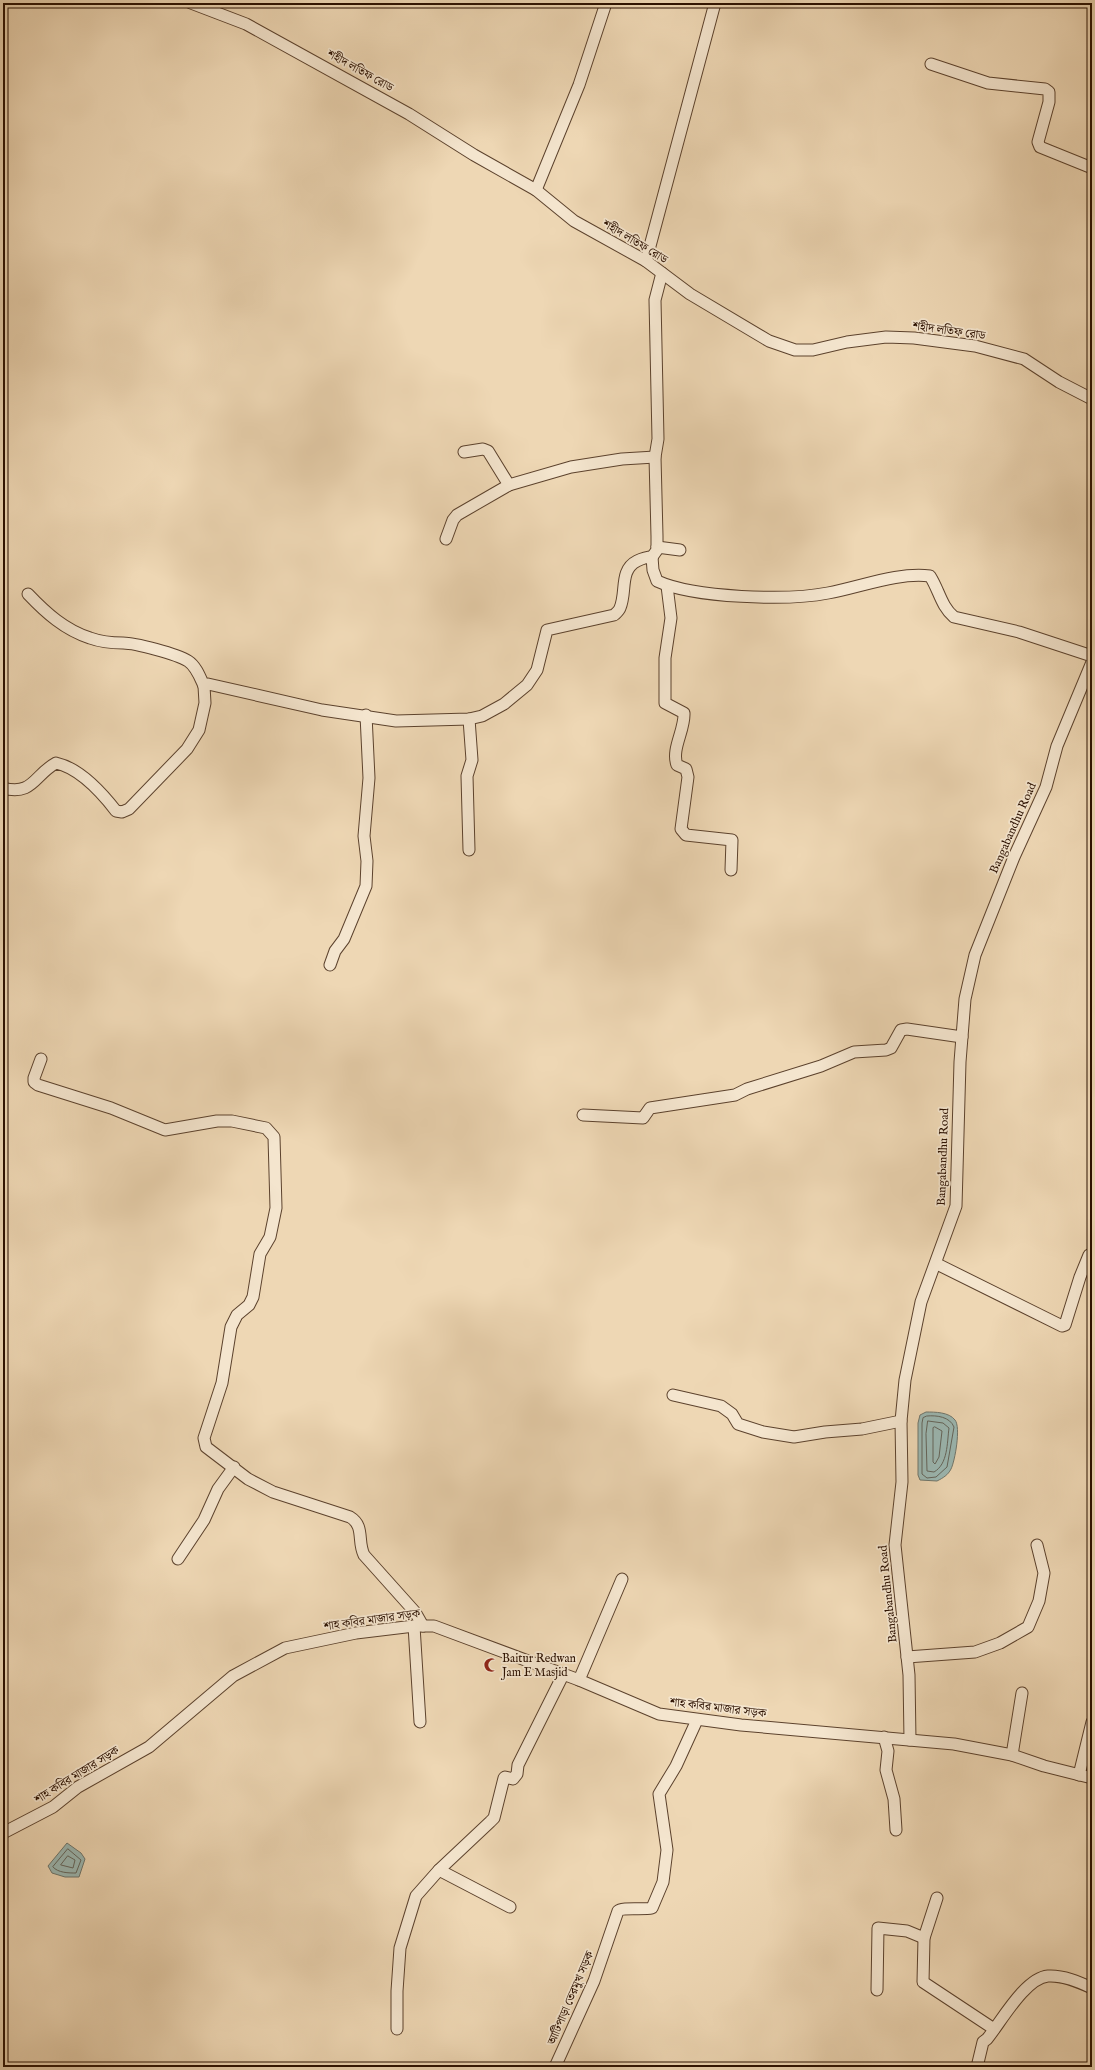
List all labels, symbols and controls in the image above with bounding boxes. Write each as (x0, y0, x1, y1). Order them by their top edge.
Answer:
street label: শহীদ লতিফ রোড (323, 45, 397, 96)
street label: শহীদ লতিফ রোড (599, 215, 671, 268)
street label: শহীদ লতিফ রোড (911, 317, 987, 344)
street label: Bangabandhu Road (986, 780, 1040, 876)
street label: Bangabandhu Road (934, 1107, 952, 1206)
street label: Bangabandhu Road (875, 1544, 901, 1643)
street label: শাহ কবির মাজার সড়ক (322, 1605, 422, 1634)
place label: Baitur Redwan Jam E Masjid (500, 1651, 577, 1681)
mosque icon: Baitur Redwan Jam E Masjid (483, 1657, 499, 1673)
street label: শাহ কবির মাজার সড়ক (668, 1694, 768, 1721)
street label: শাহ কবির মাজার সড়ক (30, 1742, 123, 1808)
street label: আটিপাড়া তেরমুখ সড়ক (543, 1948, 598, 2048)

